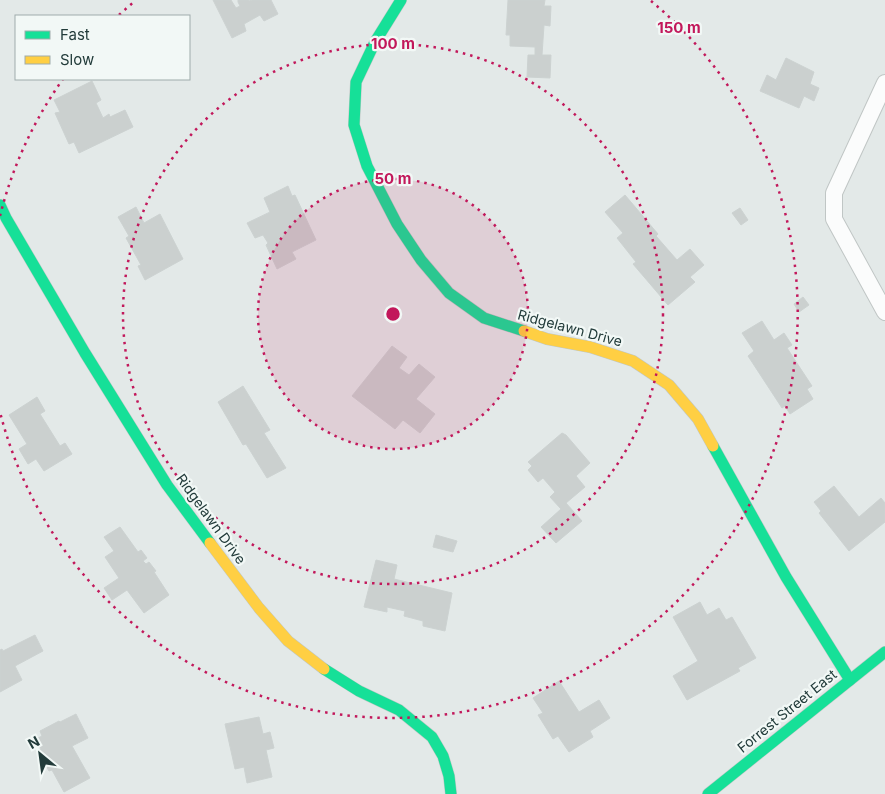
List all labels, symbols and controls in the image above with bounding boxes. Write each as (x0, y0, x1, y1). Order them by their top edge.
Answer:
legend (15, 15, 190, 80)
text: 150 m (657, 18, 701, 37)
text: Fast (60, 25, 90, 44)
text: 100 m (371, 34, 415, 53)
text: Slow (60, 50, 94, 69)
text: 50 m (375, 169, 411, 188)
centre of rings (384, 305, 402, 323)
street label: Ridgelawn Drive (516, 305, 624, 350)
street label: Ridgelawn Drive (173, 470, 250, 567)
street label: Forrest Street East (734, 665, 840, 756)
north arrow (15, 729, 65, 779)
text: N (25, 732, 42, 752)

